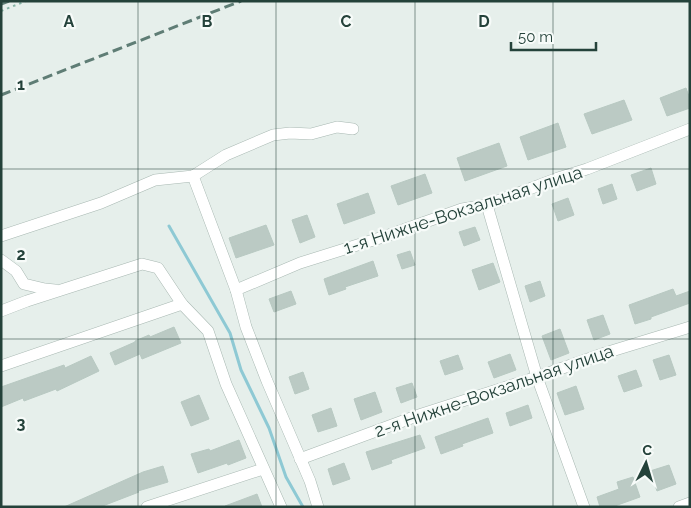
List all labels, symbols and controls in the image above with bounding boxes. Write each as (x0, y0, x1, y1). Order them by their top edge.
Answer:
text: A (64, 12, 75, 31)
text: B (202, 12, 213, 31)
text: C (341, 12, 352, 31)
text: D (478, 12, 490, 31)
scale bar (511, 20, 596, 52)
text: 50 m (518, 28, 553, 46)
text: 1 (17, 75, 25, 94)
street label: 1-я Нижне-Вокзальная улица (341, 161, 585, 258)
text: 2 (16, 245, 26, 264)
street label: 2-я Нижне-Вокзальная улица (371, 340, 616, 441)
text: 3 (17, 414, 26, 433)
north arrow (621, 438, 671, 488)
text: С (642, 442, 653, 458)

